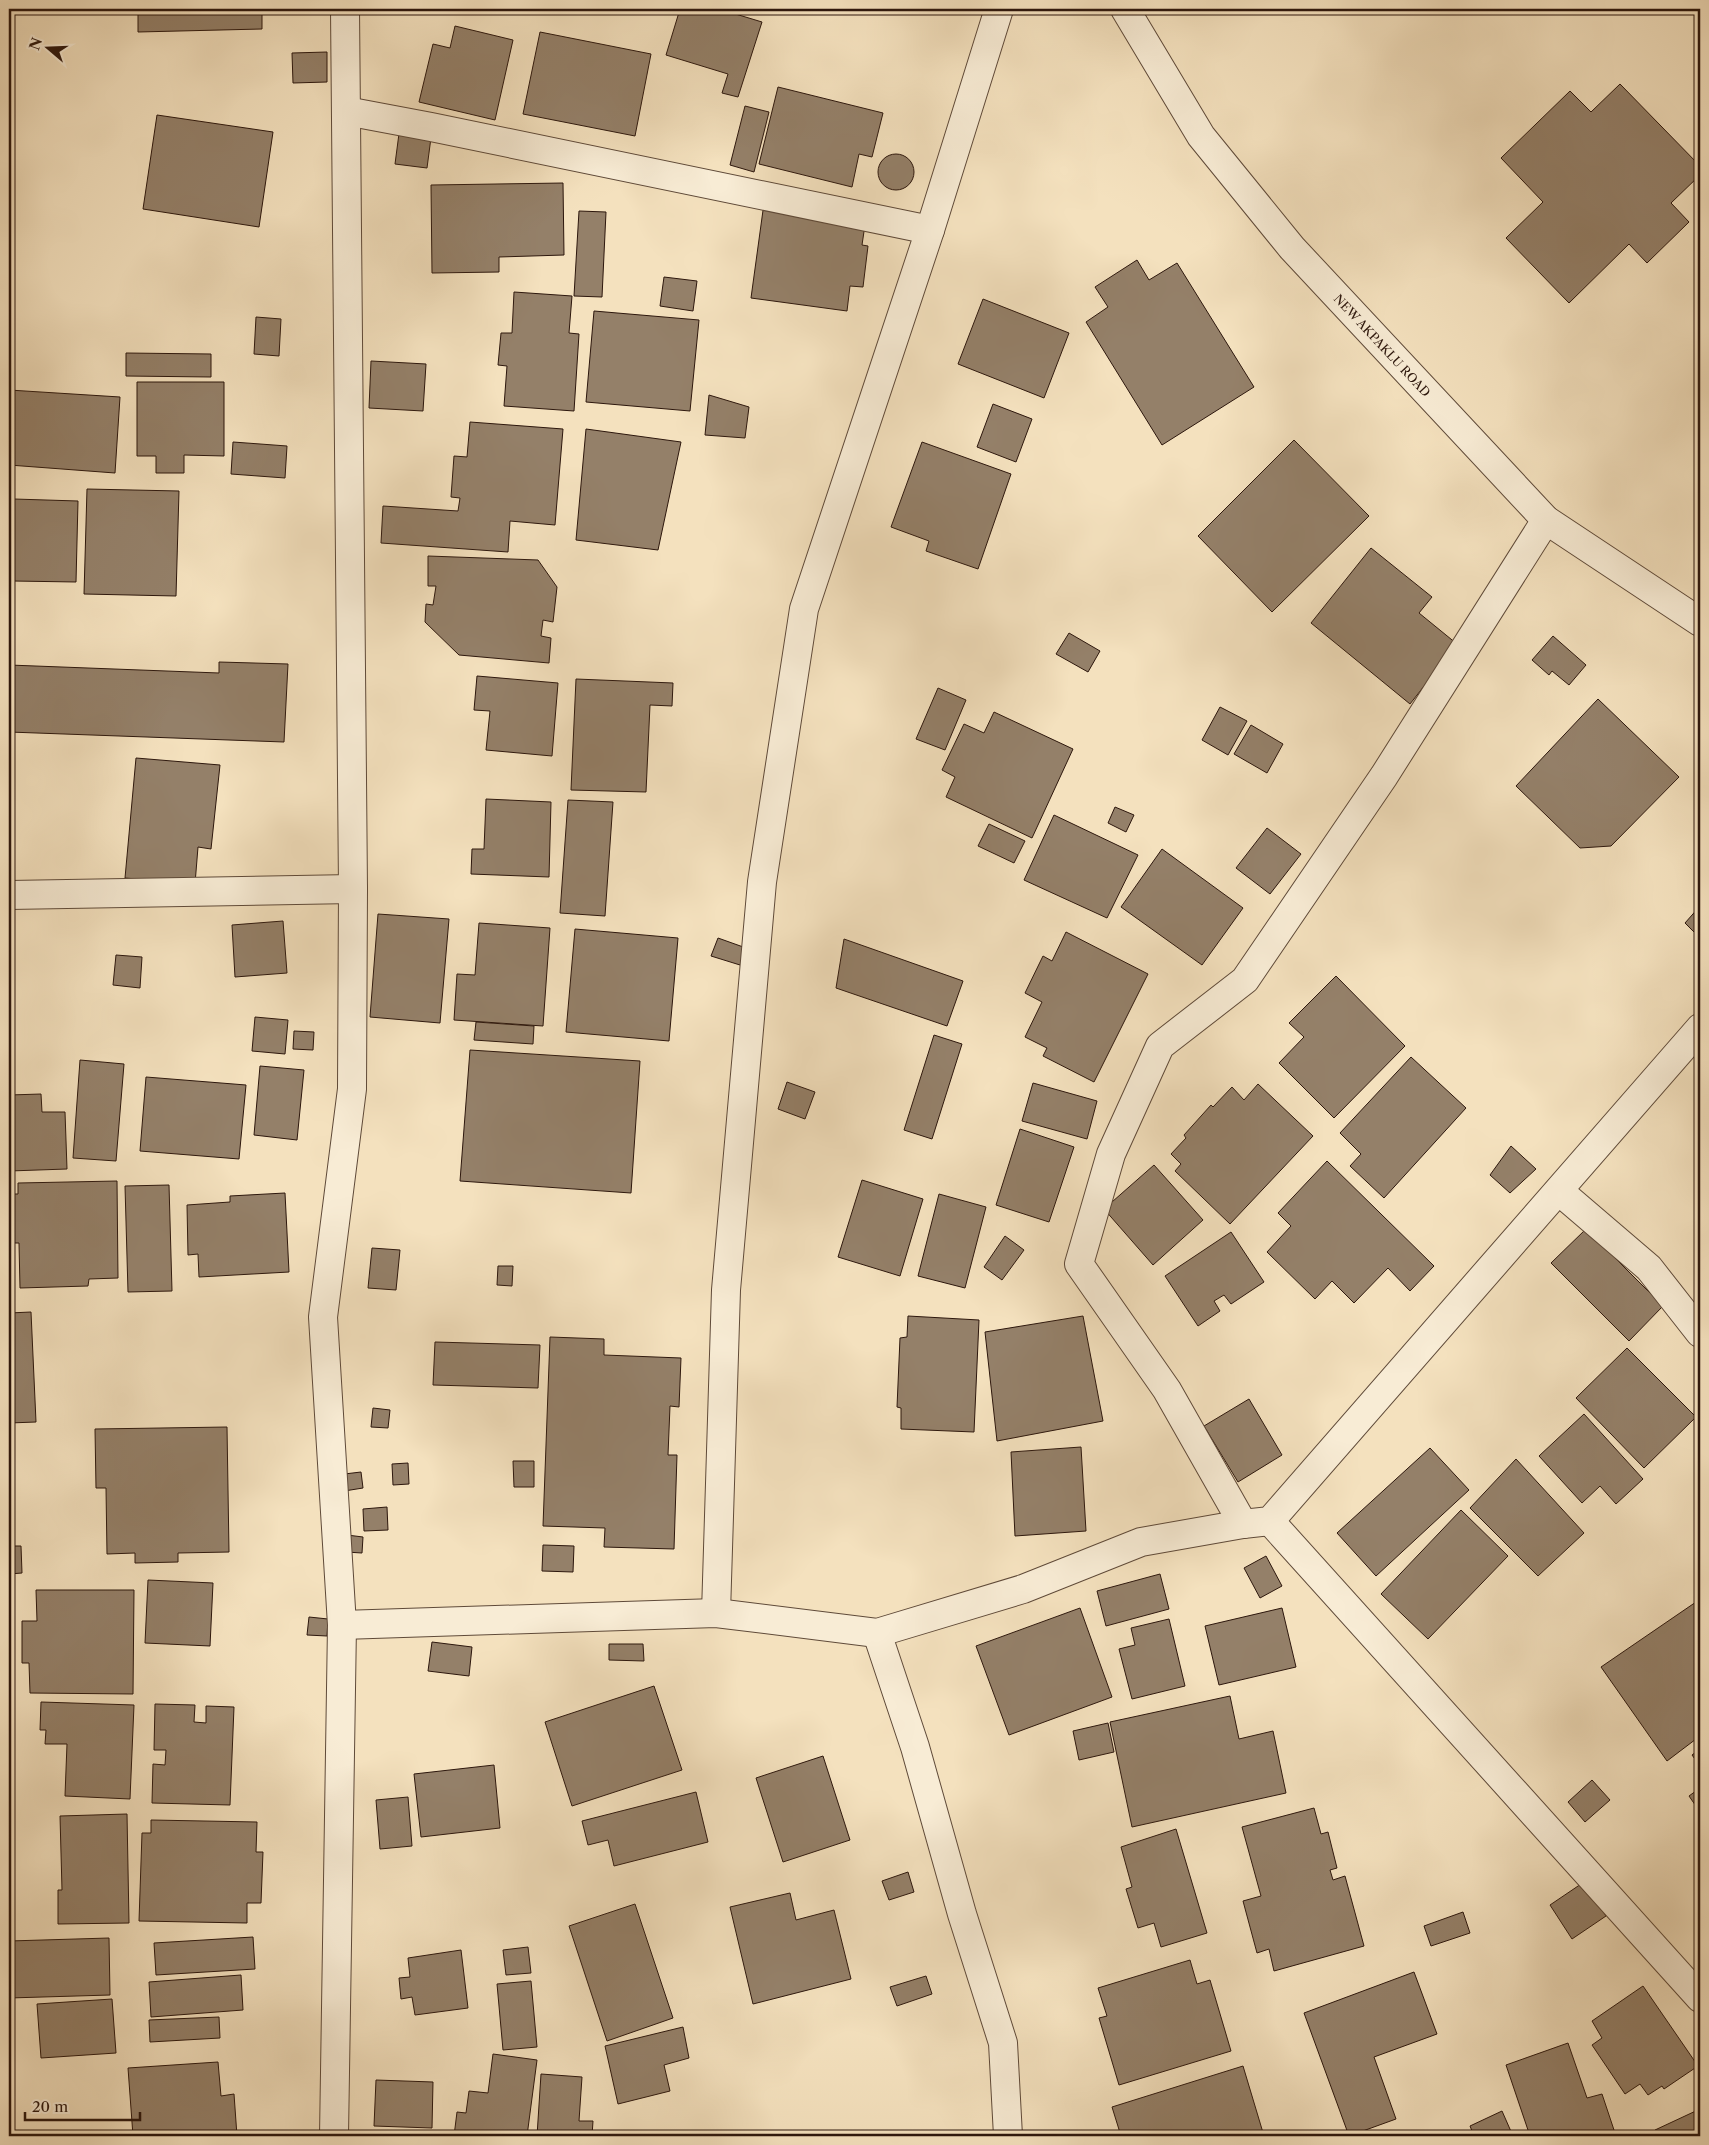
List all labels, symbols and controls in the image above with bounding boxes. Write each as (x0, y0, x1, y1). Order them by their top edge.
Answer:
north arrow (22, 22, 72, 72)
text: N (25, 35, 46, 52)
street label: NEW AKPAKLU ROAD (1331, 291, 1434, 399)
scale bar (25, 2090, 140, 2122)
text: 20 m (32, 2097, 68, 2116)

